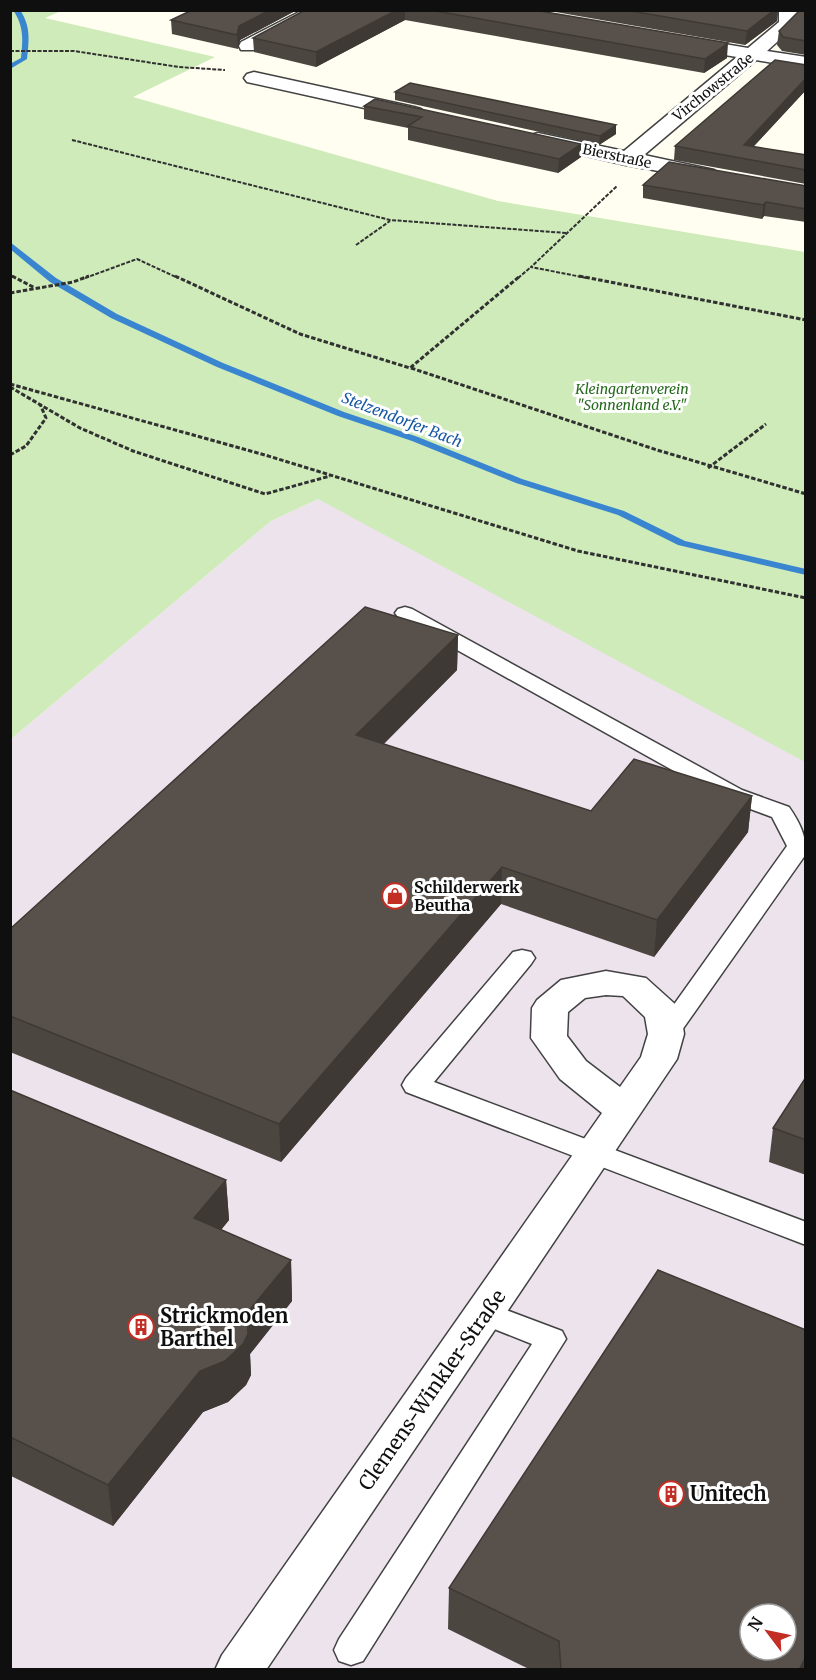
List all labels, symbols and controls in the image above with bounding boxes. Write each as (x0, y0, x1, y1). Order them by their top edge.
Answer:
street label: Virchowstraße (668, 49, 757, 126)
street label: Bierstraße (581, 140, 653, 172)
park label: Kleingartenverein "Sonnenland e.V." (574, 380, 689, 414)
water label: Stelzendorfer Bach (339, 388, 465, 451)
place label: Schilderwerk Beutha (414, 877, 520, 915)
shop icon: Schilderwerk Beutha (380, 881, 410, 911)
street label: Clemens-Winkler-Straße (353, 1284, 511, 1495)
place label: Strickmoden Barthel (160, 1303, 289, 1351)
building icon: Strickmoden Barthel (126, 1312, 156, 1342)
building icon: Unitech (656, 1479, 686, 1509)
place label: Unitech (690, 1481, 767, 1506)
north arrow (738, 1602, 798, 1662)
text: N (743, 1613, 767, 1635)

